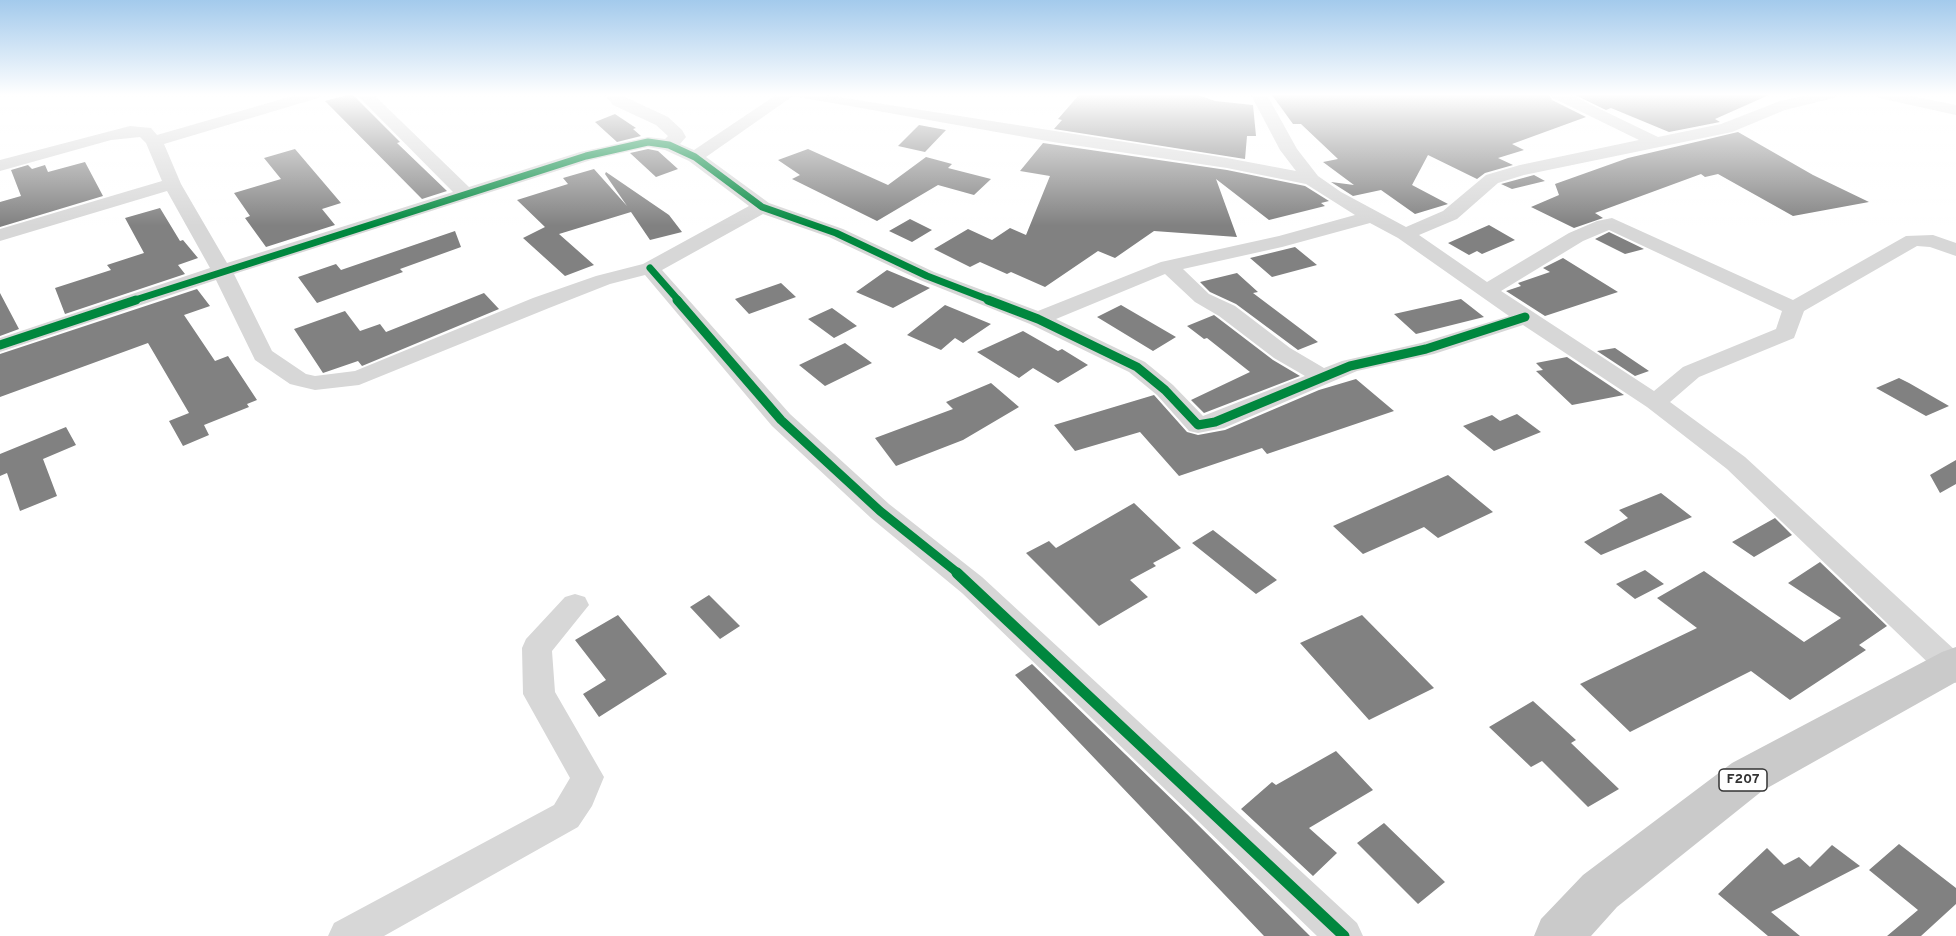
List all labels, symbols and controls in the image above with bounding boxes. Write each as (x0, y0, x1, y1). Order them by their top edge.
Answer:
road number: F207 (1719, 769, 1767, 791)

